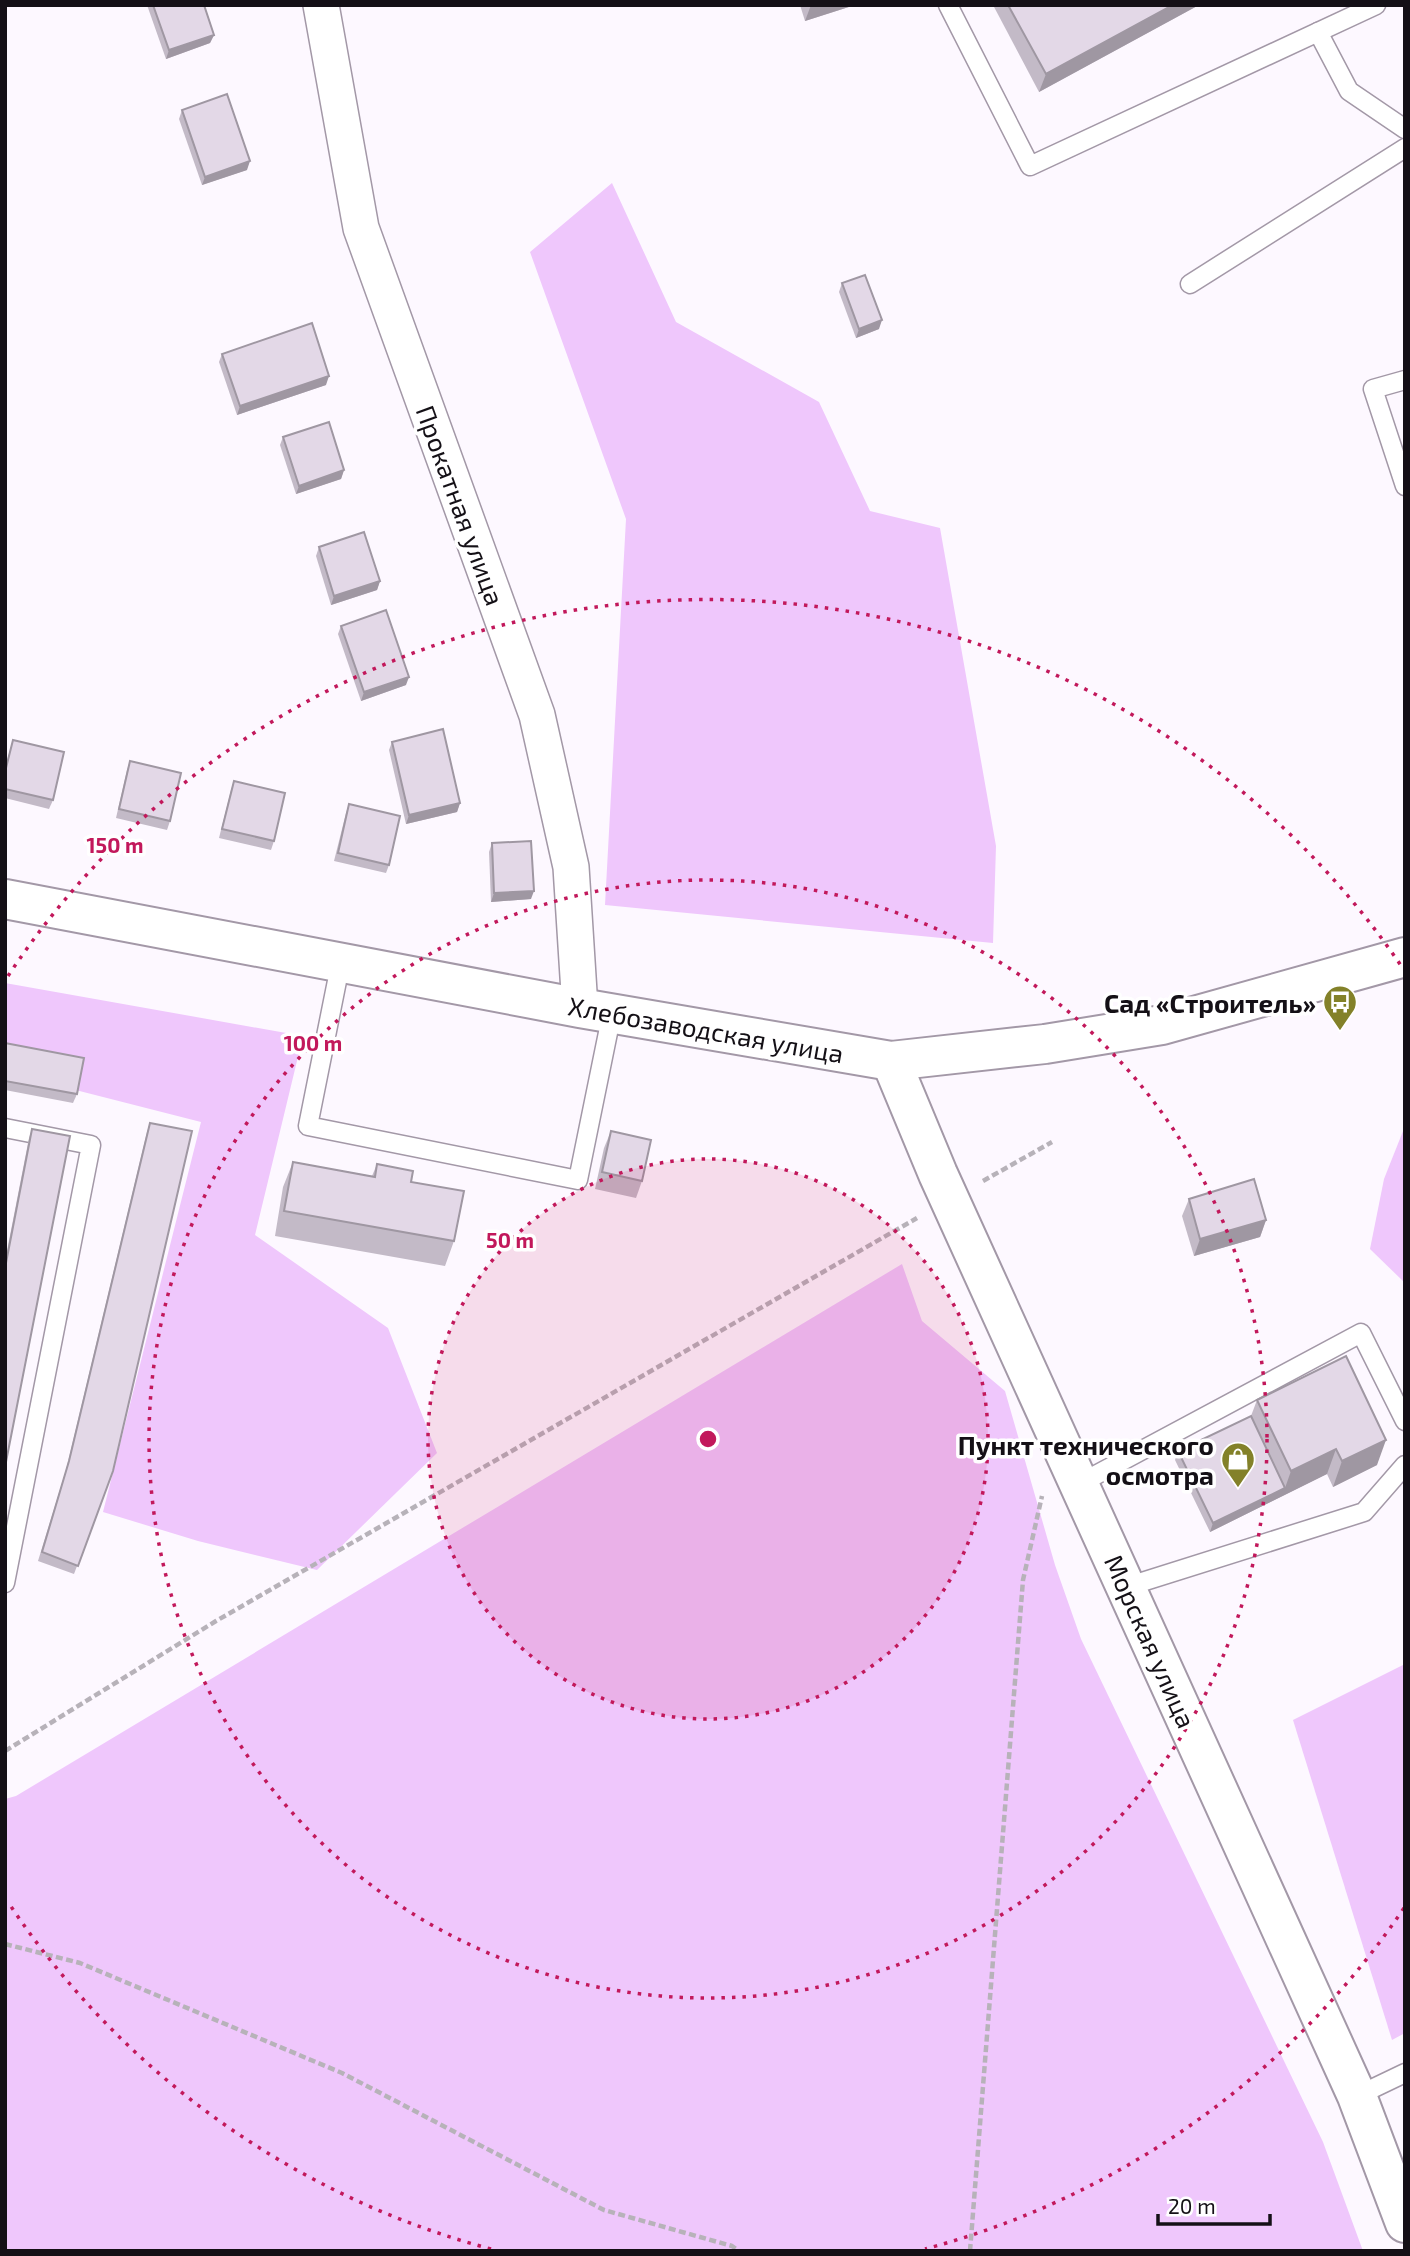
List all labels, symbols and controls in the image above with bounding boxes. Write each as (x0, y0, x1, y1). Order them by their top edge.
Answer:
street label: Прокатная улица (410, 401, 512, 610)
text: 150 m (87, 832, 143, 857)
bus stop icon: Сад «Строитель» (1321, 983, 1359, 1032)
place label: Сад «Строитель» (1104, 987, 1316, 1018)
street label: Хлебозаводская улица (566, 990, 846, 1069)
text: 100 m (284, 1030, 342, 1055)
text: 50 m (486, 1227, 534, 1252)
centre of rings (696, 1427, 720, 1451)
place label: Пункт технического осмотра (958, 1429, 1214, 1490)
shop icon: Пункт технического осмотра (1219, 1440, 1257, 1489)
street label: Морская улица (1098, 1550, 1203, 1733)
scale bar (1158, 2182, 1270, 2226)
text: 20 m (1168, 2193, 1216, 2218)

